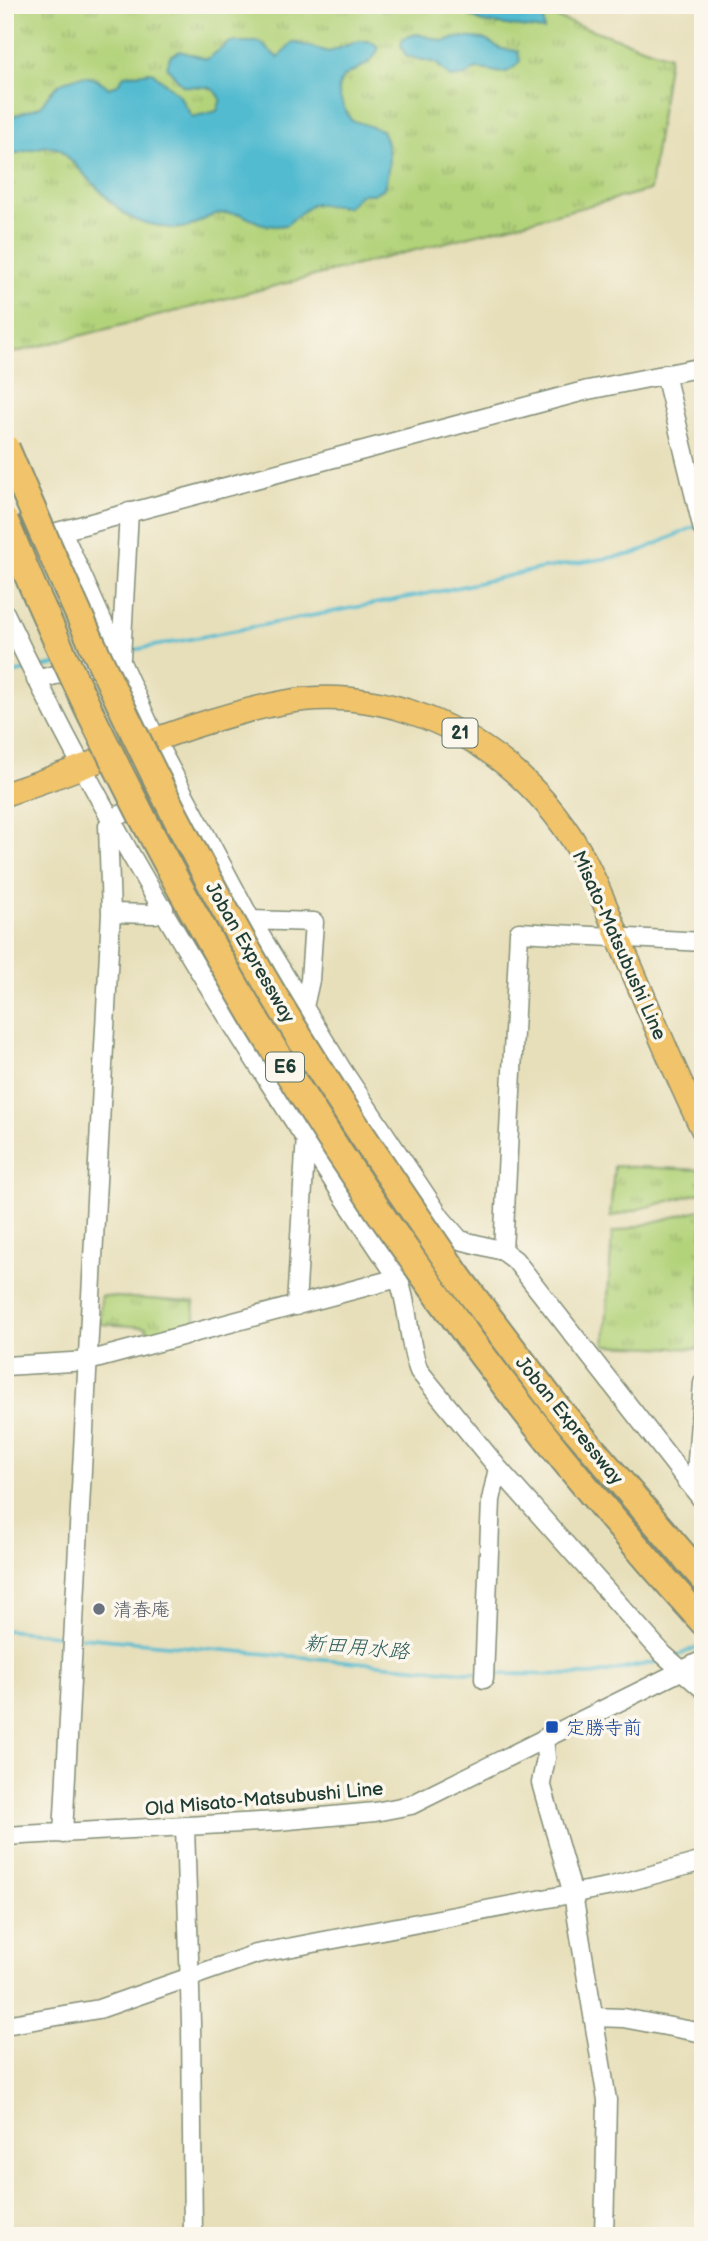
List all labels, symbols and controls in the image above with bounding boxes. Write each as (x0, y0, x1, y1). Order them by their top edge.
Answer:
road number: 21 (442, 718, 477, 748)
street label: Misato-Matsubushi Line (566, 847, 671, 1044)
street label: Joban Expressway (200, 878, 299, 1027)
road number: E6 (266, 1052, 304, 1082)
street label: Joban Expressway (510, 1352, 628, 1490)
place label: 清春庵 (113, 1599, 170, 1622)
marker: 清春庵 (91, 1601, 107, 1617)
water label: 新田用水路 (304, 1630, 411, 1665)
place label: 定勝寺前 (566, 1717, 642, 1740)
marker: 定勝寺前 (544, 1719, 560, 1735)
street label: Old Misato-Matsubushi Line (144, 1778, 384, 1821)

